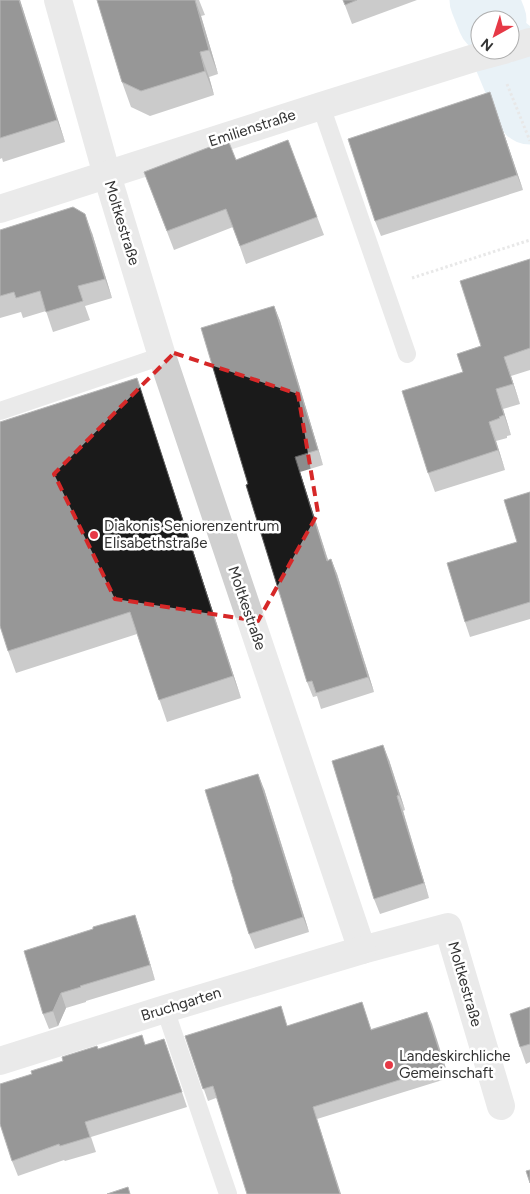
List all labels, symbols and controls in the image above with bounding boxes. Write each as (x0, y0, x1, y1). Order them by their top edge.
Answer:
north arrow (470, 10, 520, 60)
text: N (478, 35, 497, 55)
street label: Emilienstraße (206, 105, 298, 151)
street label: Moltkestraße (101, 178, 143, 268)
place label: Diakonis Seniorenzentrum Elisabethstraße (104, 517, 279, 552)
marker: Diakonis Seniorenzentrum Elisabethstraße (88, 529, 100, 541)
street label: Moltkestraße (224, 564, 270, 652)
street label: Moltkestraße (444, 939, 486, 1029)
street label: Bruchgarten (139, 983, 223, 1025)
place label: Landeskirchliche Gemeinschaft (399, 1047, 511, 1082)
marker: Landeskirchliche Gemeinschaft (383, 1059, 395, 1071)

